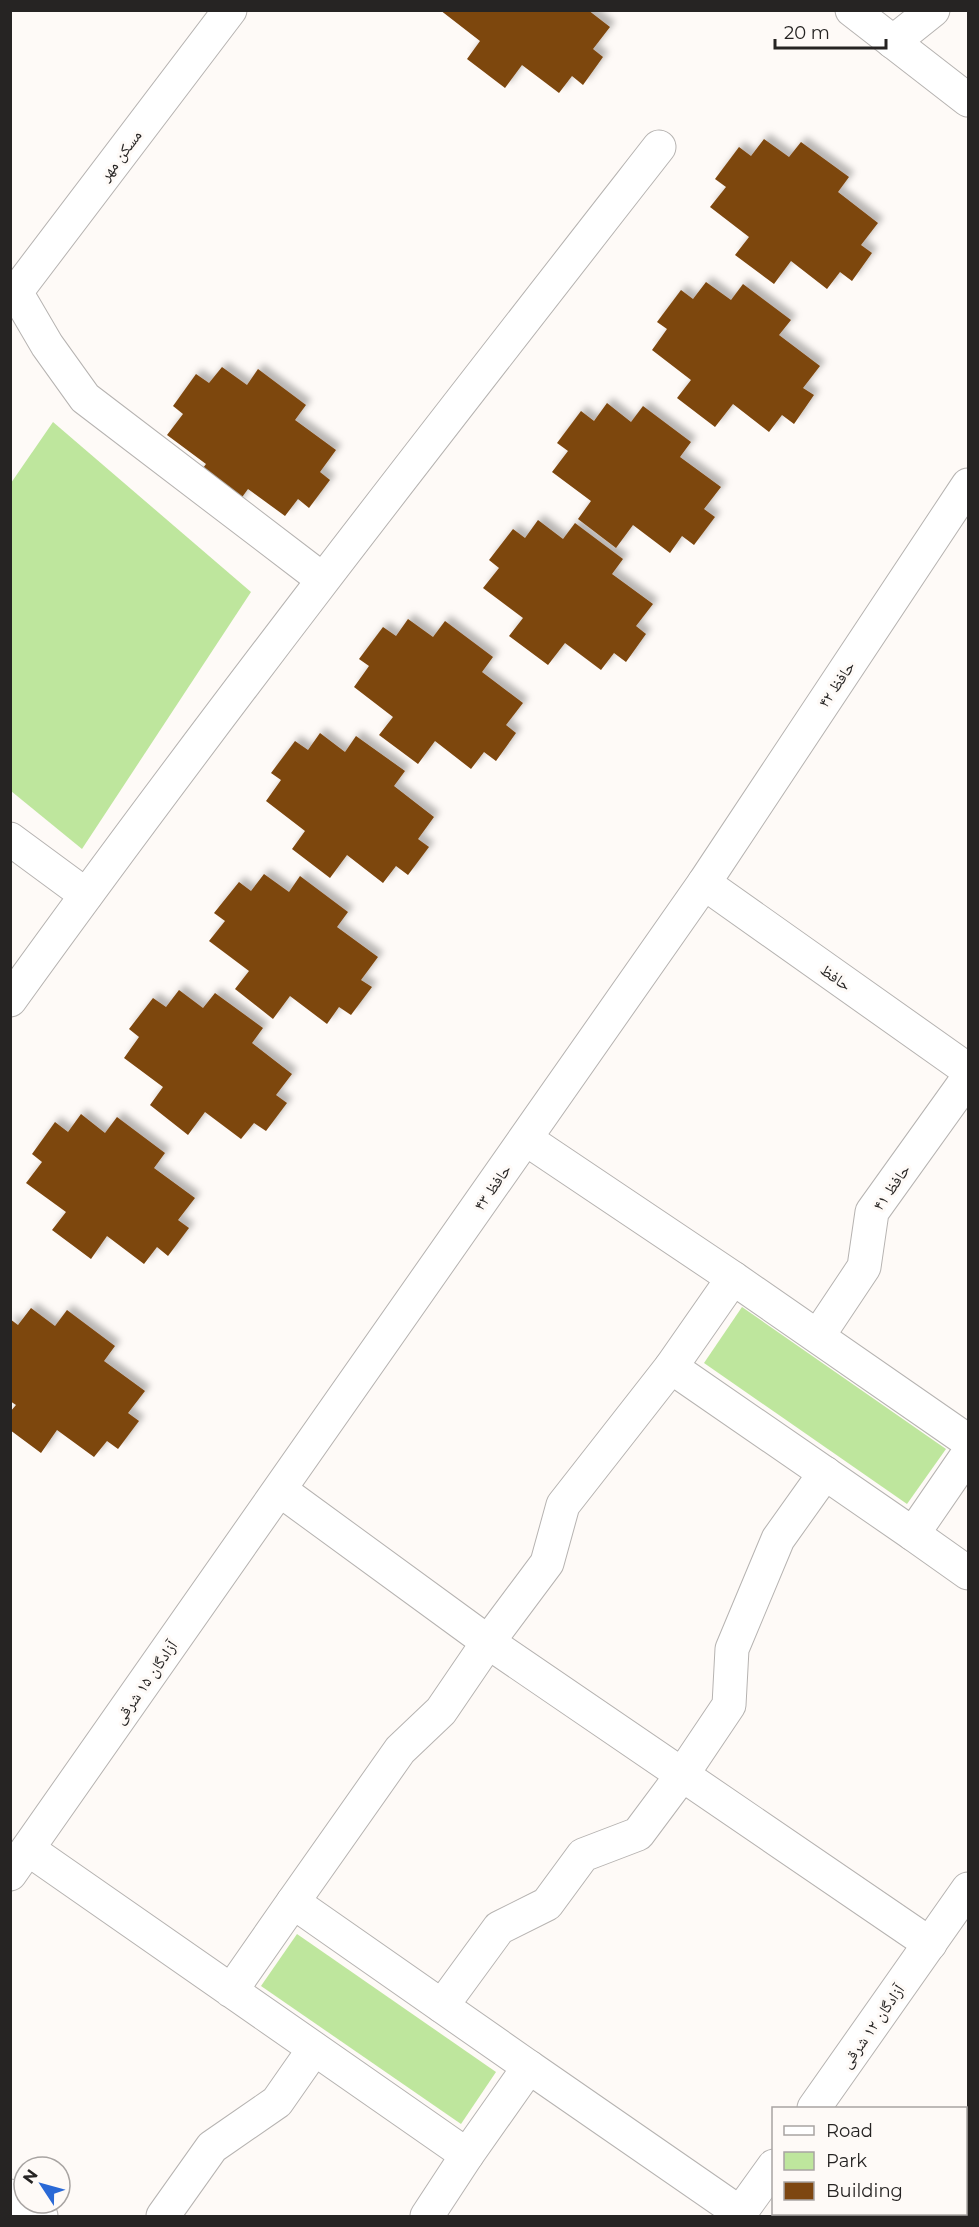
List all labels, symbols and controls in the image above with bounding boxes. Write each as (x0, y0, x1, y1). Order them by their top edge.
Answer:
scale bar (775, 12, 886, 50)
text: 20 m (784, 22, 830, 44)
street label: مسکن مهر (95, 126, 146, 186)
street label: حافظ ۴۲ (814, 657, 859, 711)
street label: حافظ (817, 960, 855, 995)
street label: حافظ ۴۳ (470, 1161, 515, 1214)
street label: حافظ ۴۱ (869, 1161, 914, 1214)
street label: آزادگان ۱۵ شرقی (110, 1636, 183, 1728)
street label: آزادگان ۱۲ شرقی (837, 1980, 910, 2072)
legend (772, 2107, 967, 2215)
text: Road (826, 2120, 873, 2142)
text: Park (826, 2150, 867, 2172)
north arrow (12, 2155, 72, 2215)
text: N (19, 2166, 42, 2187)
text: Building (826, 2180, 903, 2202)

